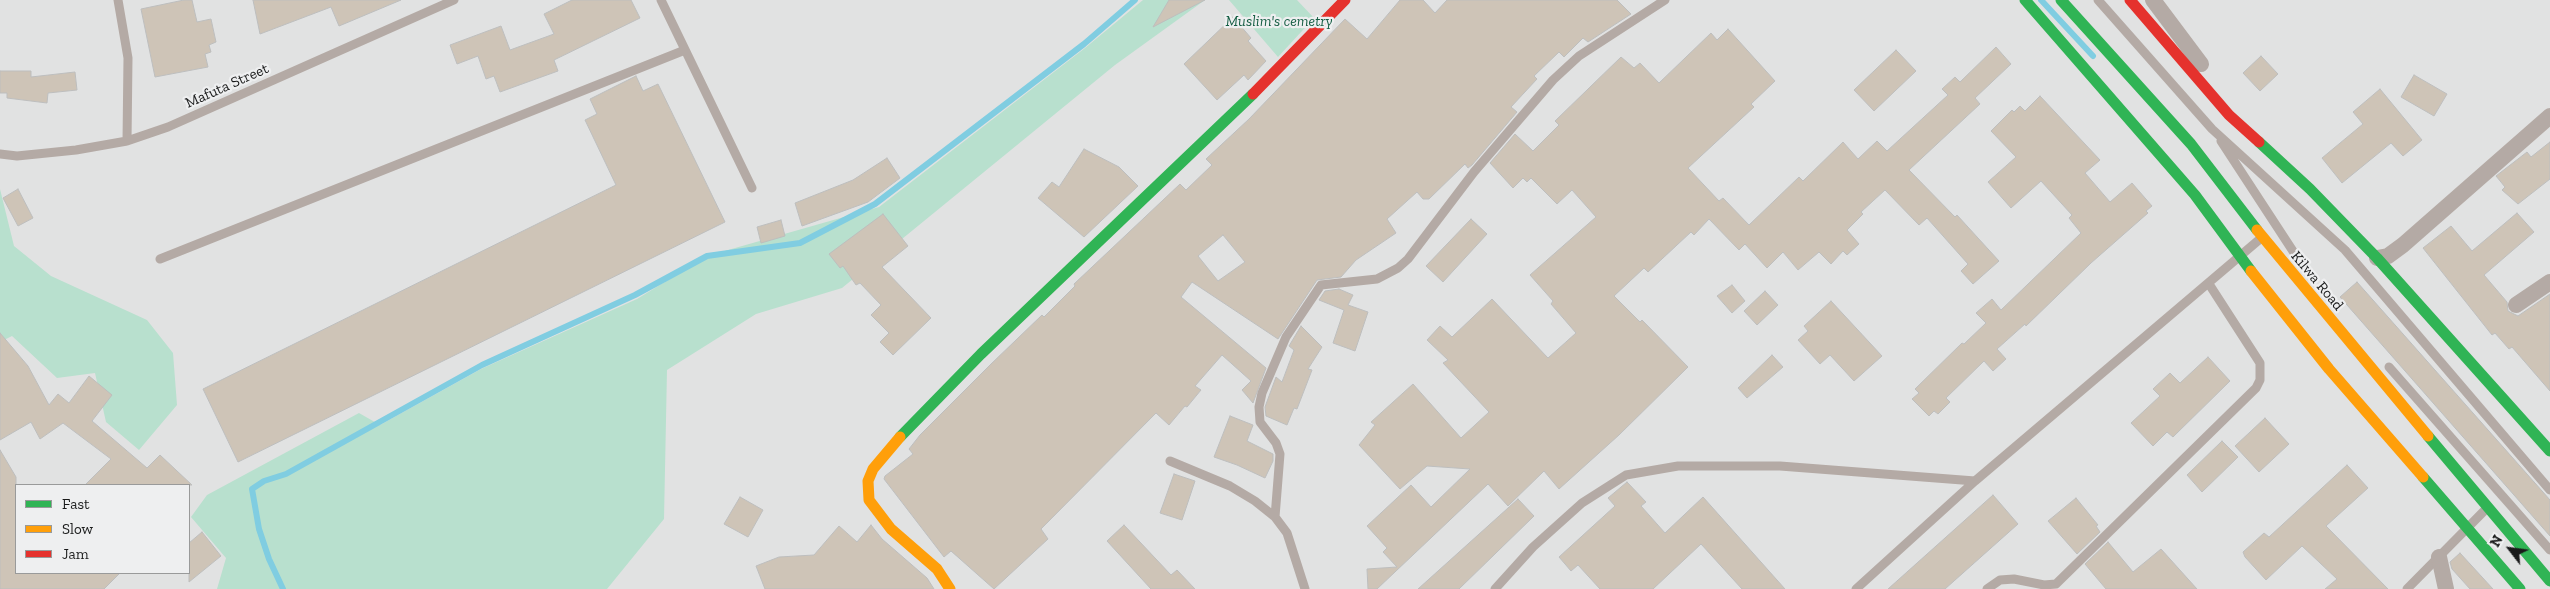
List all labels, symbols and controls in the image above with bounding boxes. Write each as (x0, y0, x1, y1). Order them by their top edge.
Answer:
park label: Muslim's cemetry (1226, 13, 1332, 31)
street label: Mafuta Street (183, 60, 271, 112)
street label: Kilwa Road (2287, 248, 2347, 314)
legend (15, 484, 190, 574)
text: Fast (62, 495, 90, 513)
text: Slow (62, 520, 93, 538)
north arrow (2485, 524, 2535, 574)
text: N (2487, 532, 2507, 550)
text: Jam (62, 545, 89, 563)

